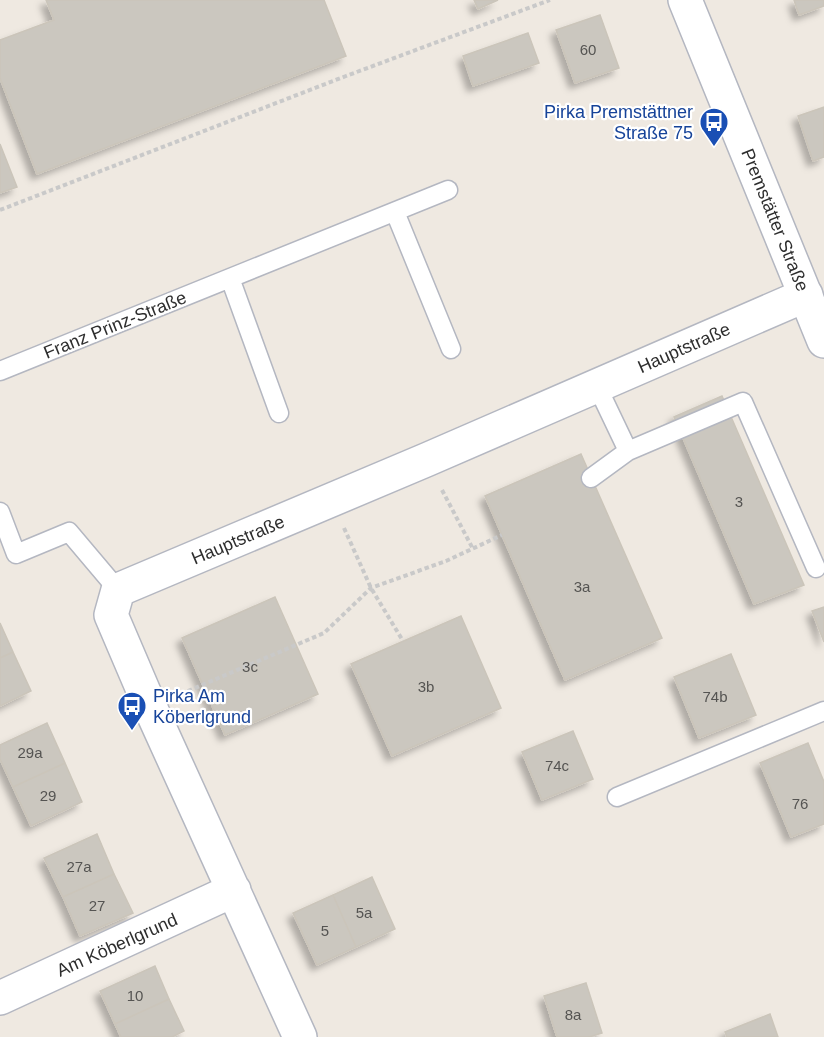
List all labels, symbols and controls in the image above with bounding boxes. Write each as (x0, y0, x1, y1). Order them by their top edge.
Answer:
house number: 60 (580, 41, 596, 58)
place label: Pirka Premstättner Straße 75 (544, 102, 693, 143)
bus stop icon: Pirka Premstättner Straße 75 (698, 106, 730, 148)
street label: Premstätter Straße (737, 146, 813, 294)
street label: Franz Prinz-Straße (41, 287, 189, 363)
street label: Hauptstraße (635, 319, 733, 377)
house number: 3 (735, 493, 743, 510)
street label: Hauptstraße (189, 511, 287, 569)
house number: 3a (574, 578, 591, 595)
house number: 3c (242, 658, 258, 675)
house number: 3b (418, 678, 434, 695)
place label: Pirka Am Köberlgrund (153, 686, 251, 727)
house number: 74b (702, 688, 728, 705)
bus stop icon: Pirka Am Köberlgrund (116, 690, 148, 732)
house number: 29a (17, 744, 43, 761)
house number: 74c (545, 757, 570, 774)
house number: 29 (40, 787, 56, 804)
house number: 76 (792, 795, 808, 812)
house number: 27a (66, 858, 92, 875)
house number: 27 (89, 897, 105, 914)
house number: 5a (356, 904, 373, 921)
street label: Am Köberlgrund (54, 909, 180, 981)
house number: 5 (321, 922, 329, 939)
house number: 10 (127, 987, 143, 1004)
house number: 8a (565, 1006, 582, 1023)

